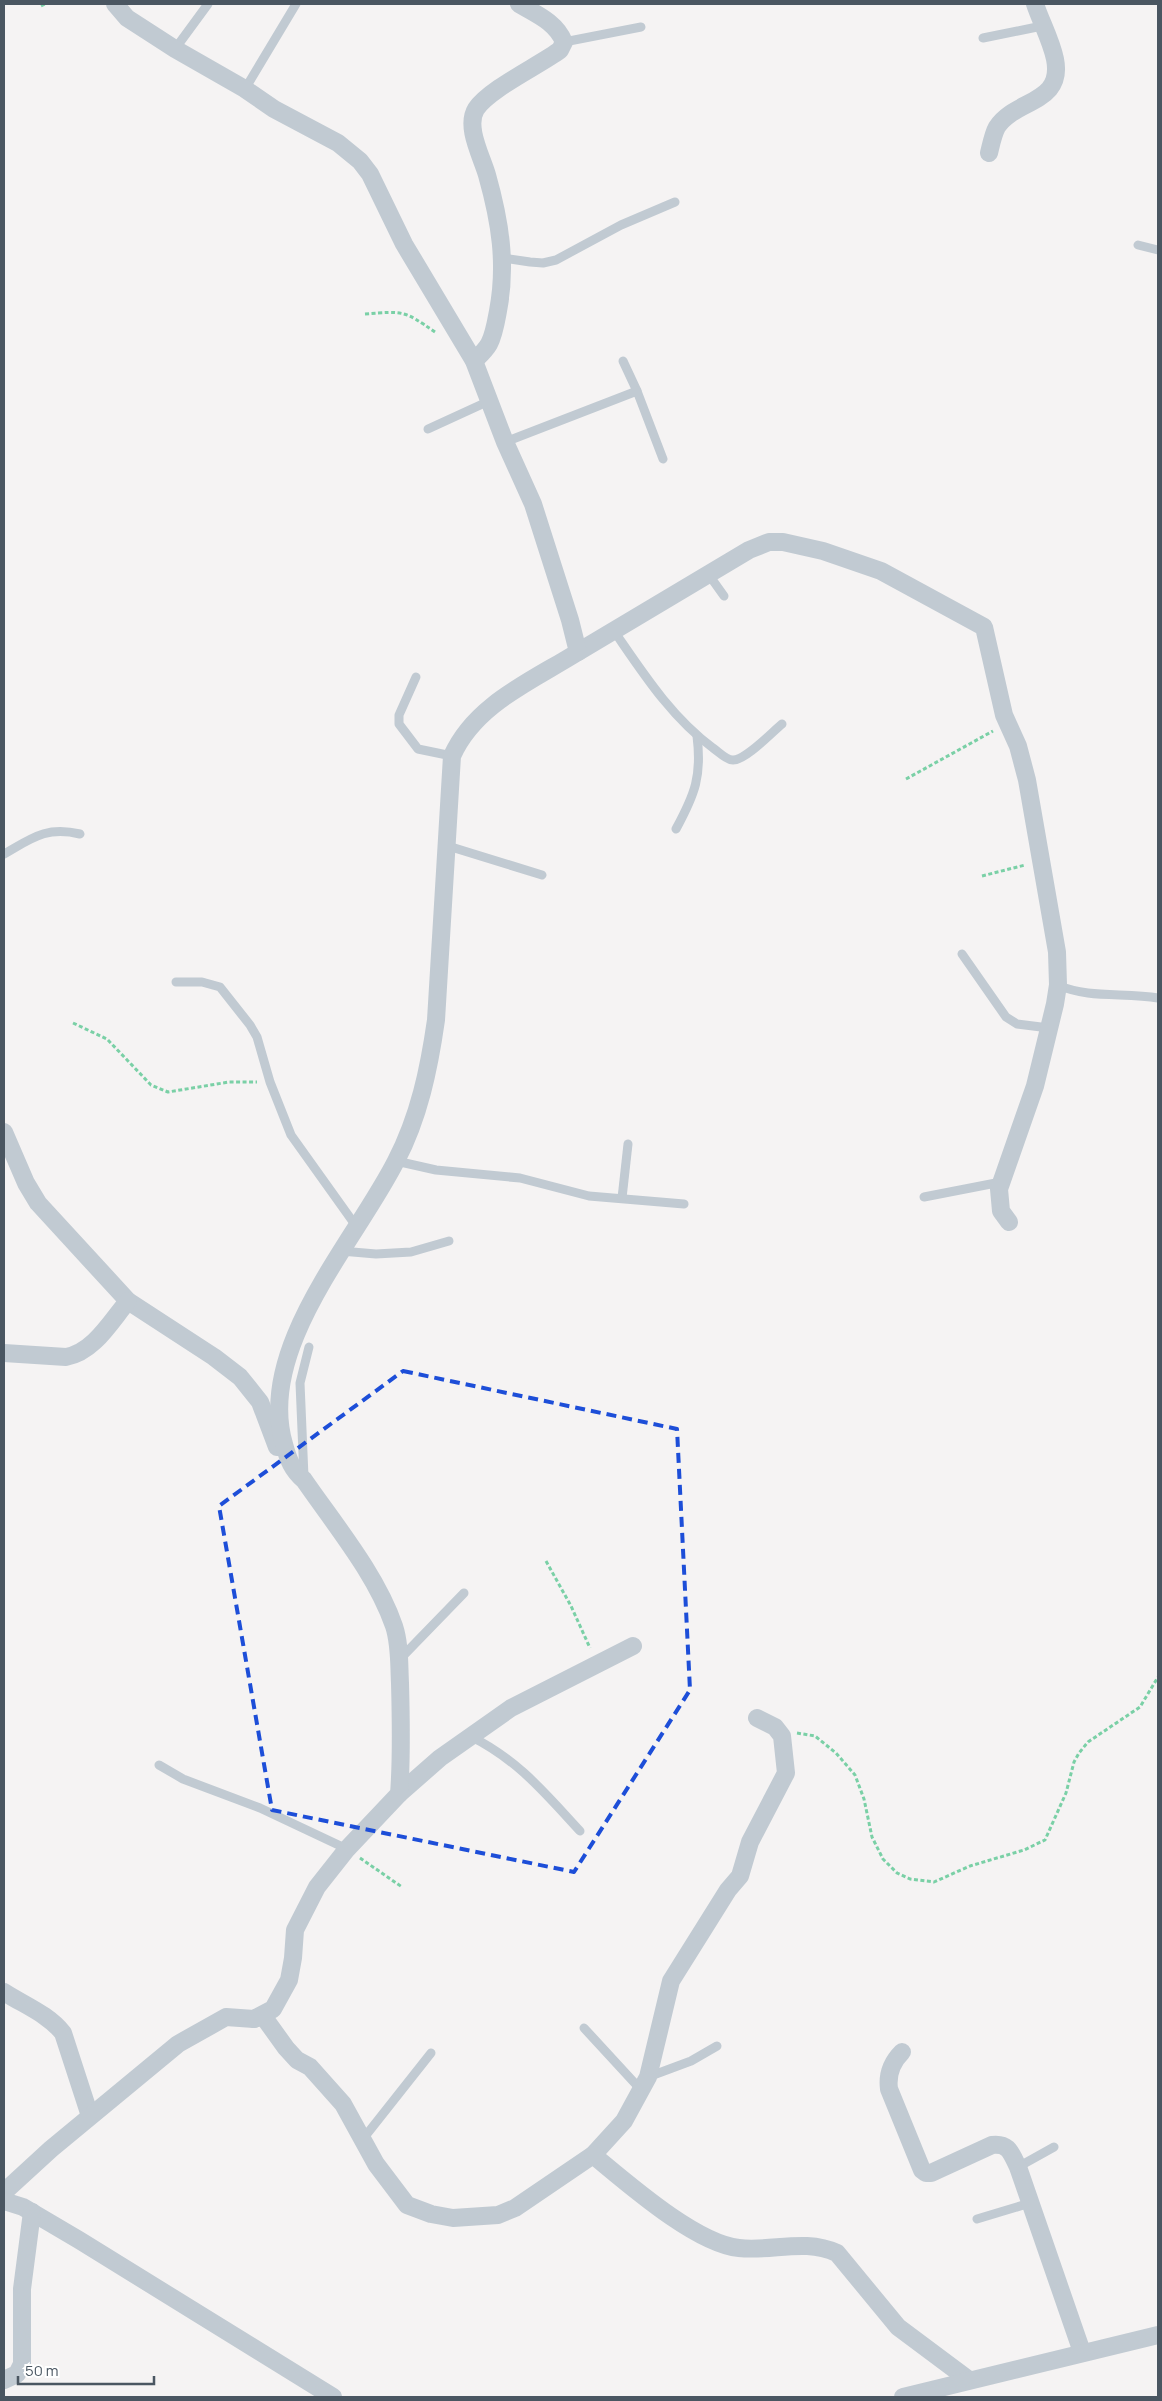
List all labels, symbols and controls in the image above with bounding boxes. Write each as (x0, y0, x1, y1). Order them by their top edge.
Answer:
scale bar (18, 2354, 154, 2386)
text: 50 m (25, 2360, 59, 2381)

